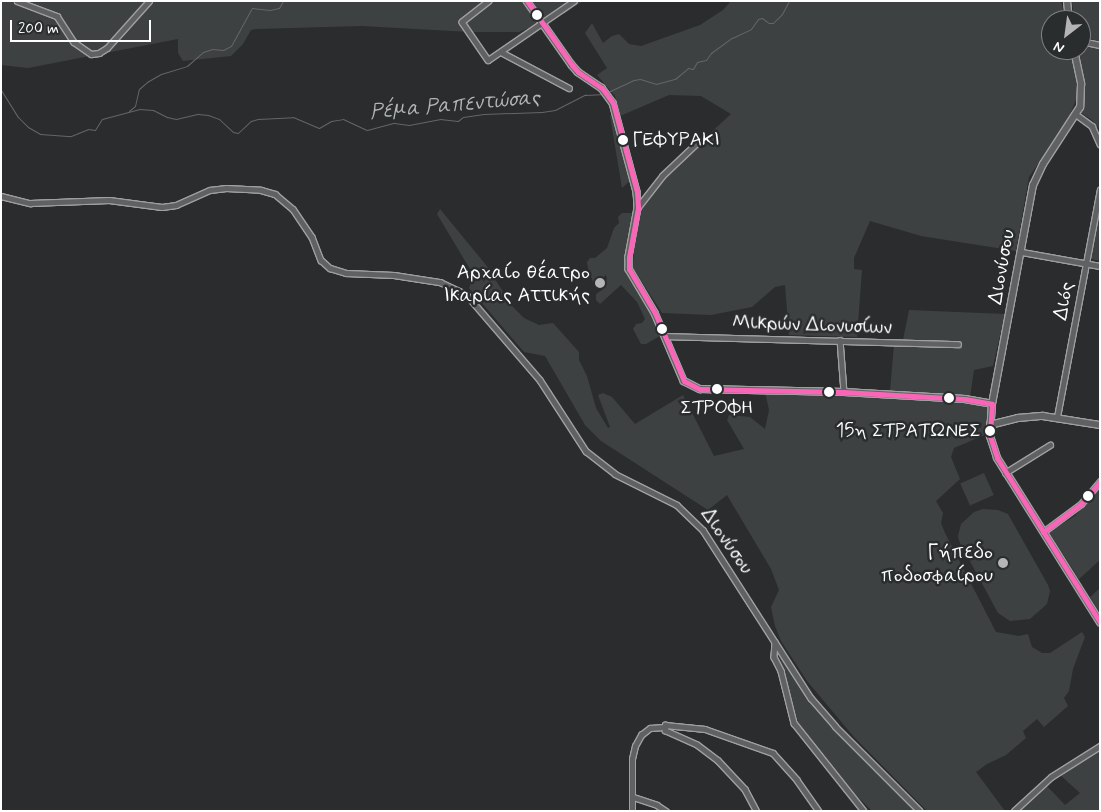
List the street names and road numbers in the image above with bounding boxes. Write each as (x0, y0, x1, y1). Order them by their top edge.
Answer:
street label: Διονύσου (984, 228, 1020, 306)
street label: Διός (1049, 280, 1079, 322)
street label: Μικρών Διονυσίων (732, 310, 892, 340)
street label: Διονύσου (695, 503, 759, 579)

